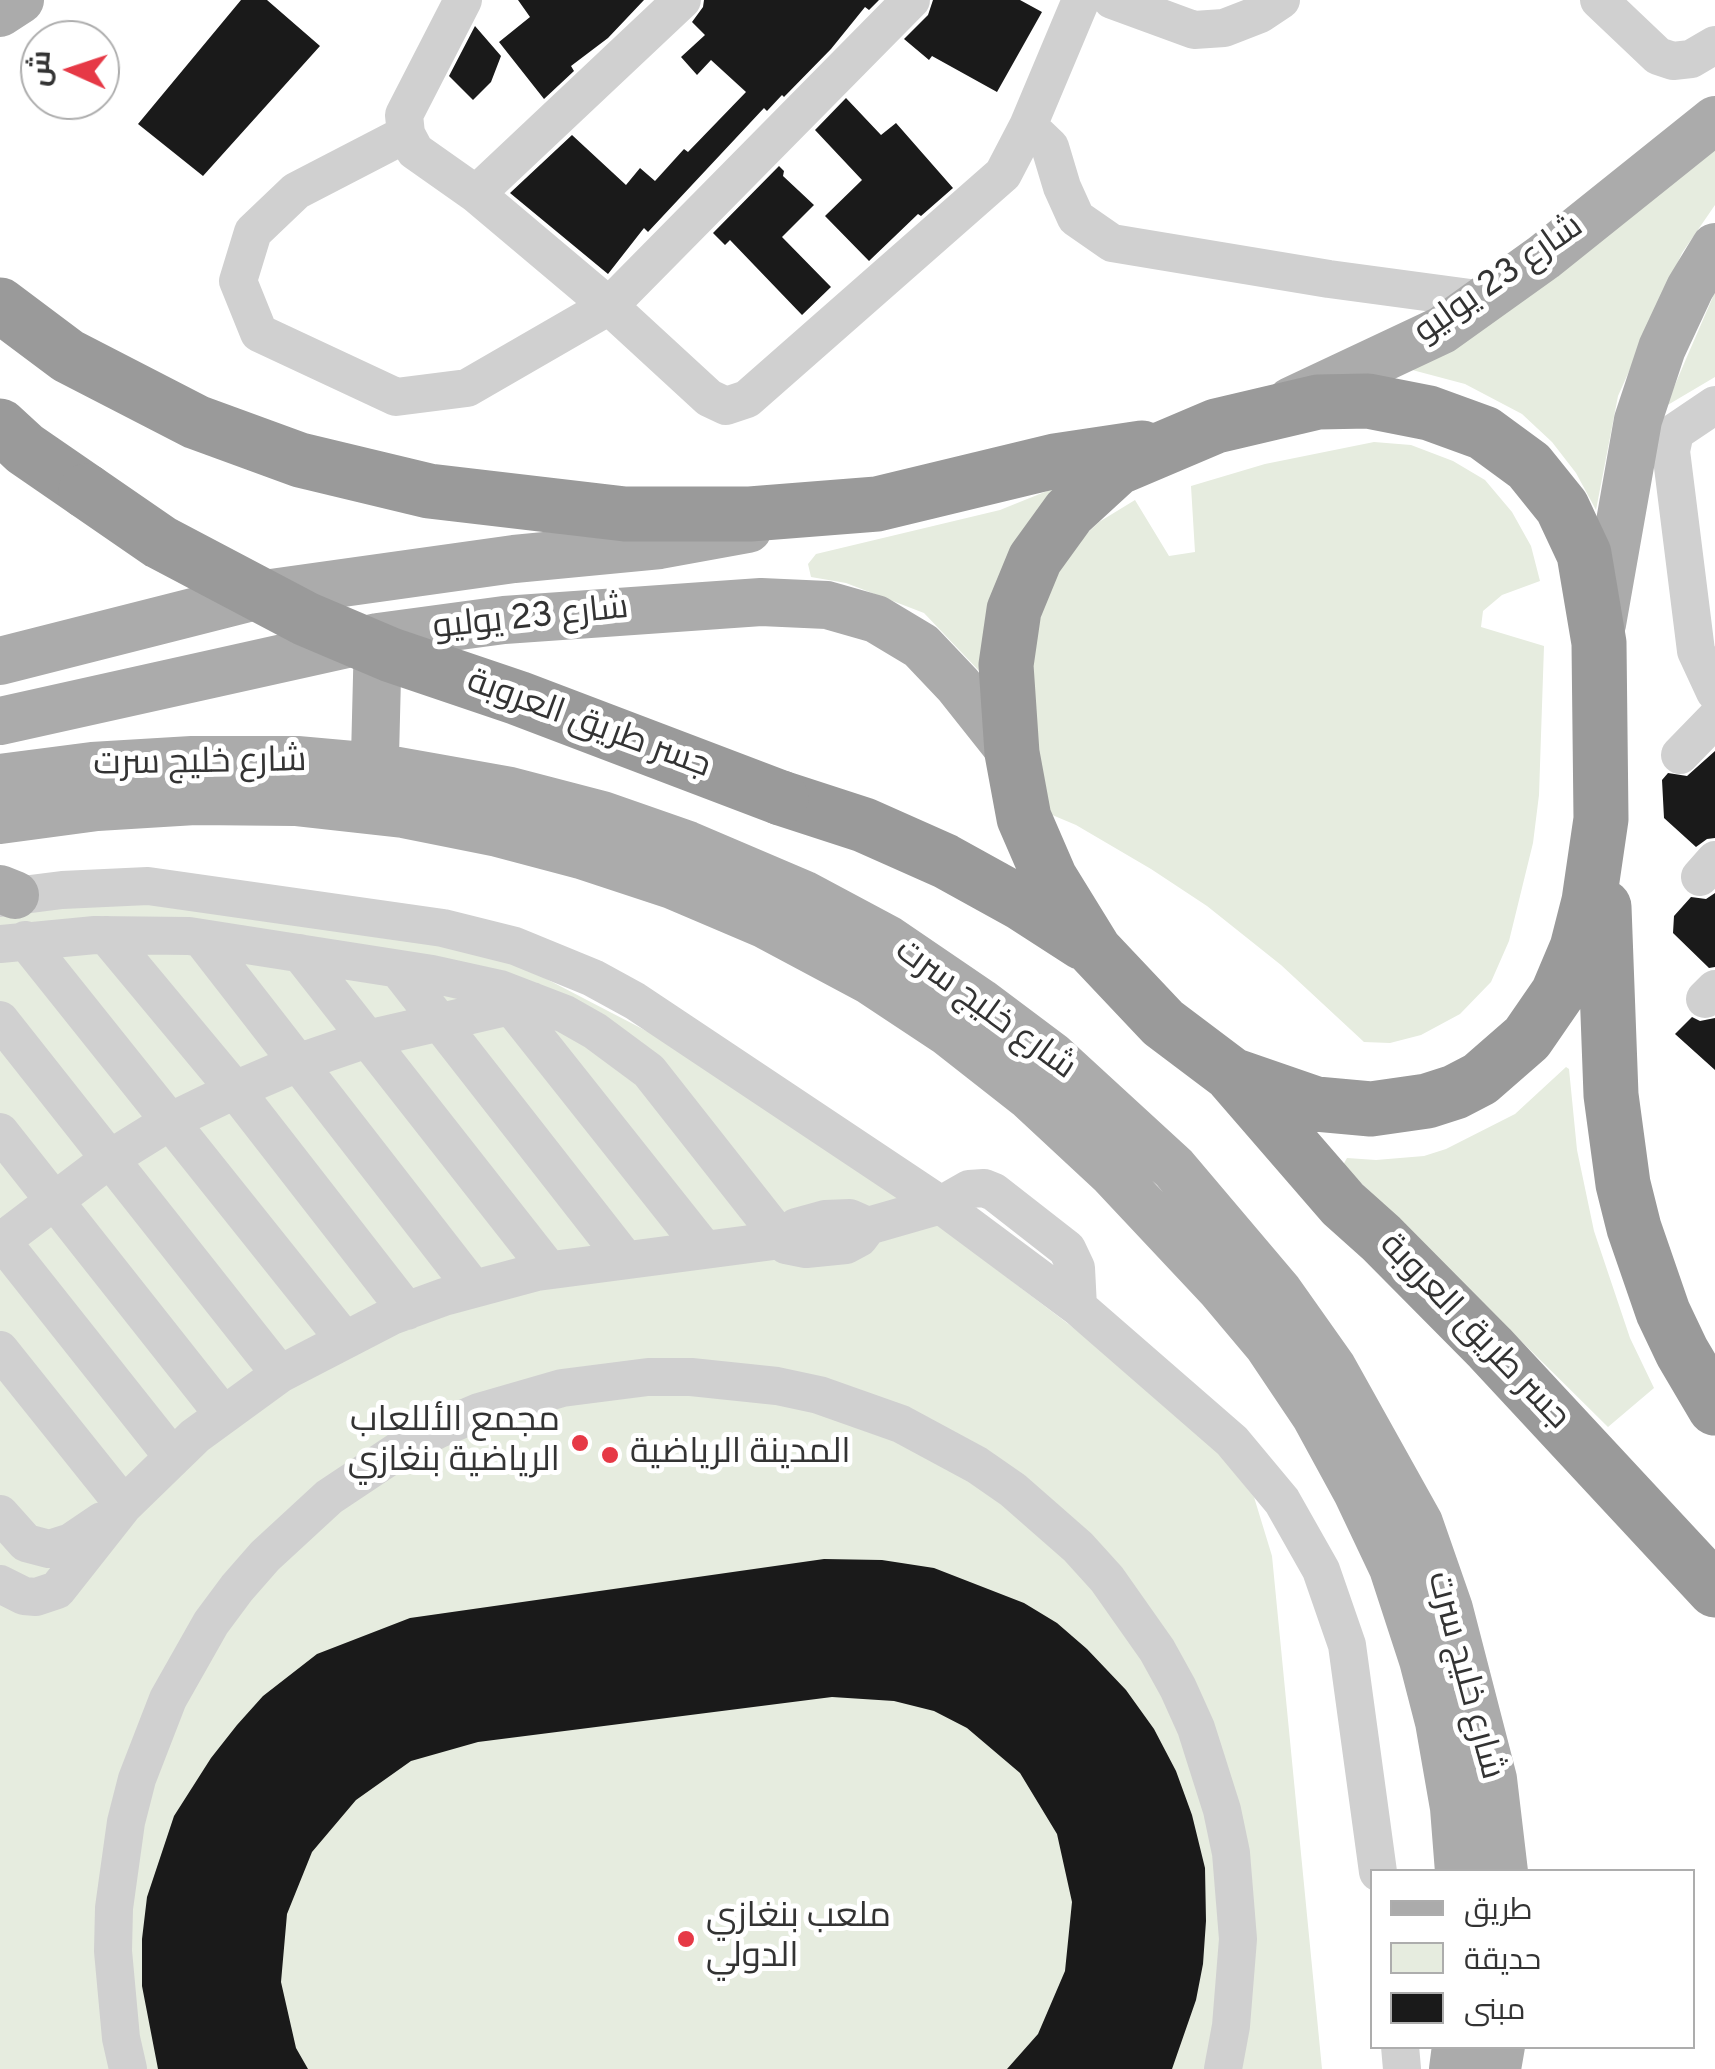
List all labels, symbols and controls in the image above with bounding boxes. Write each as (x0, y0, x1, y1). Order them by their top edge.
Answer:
north arrow (20, 20, 120, 120)
text: ش (23, 50, 61, 87)
street label: شارع 23 يوليو (1407, 207, 1593, 355)
street label: شارع 23 يوليو (431, 589, 631, 651)
street label: جسر طريق العروبة (460, 662, 716, 790)
street label: شارع خليج سرت (93, 742, 307, 788)
street label: شارع خليج سرت (885, 931, 1083, 1091)
street label: جسر طريق العروبة (1369, 1226, 1577, 1440)
place label: مجمع الأللعاب الرياضية بنغازي (348, 1402, 560, 1484)
marker: مجمع الأللعاب الرياضية بنغازي (569, 1432, 591, 1454)
place label: المدينة الرياضية (630, 1434, 851, 1476)
marker: المدينة الرياضية (599, 1444, 621, 1466)
street label: شارع خليج سرت (1415, 1568, 1511, 1784)
legend (1370, 1869, 1695, 2049)
text: طريق (1464, 1893, 1533, 1930)
place label: ملعب بنغازي الدولي (706, 1898, 891, 1980)
marker: ملعب بنغازي الدولي (675, 1928, 697, 1950)
text: حديقة (1464, 1943, 1541, 1980)
text: مبنى (1464, 1993, 1525, 2030)

